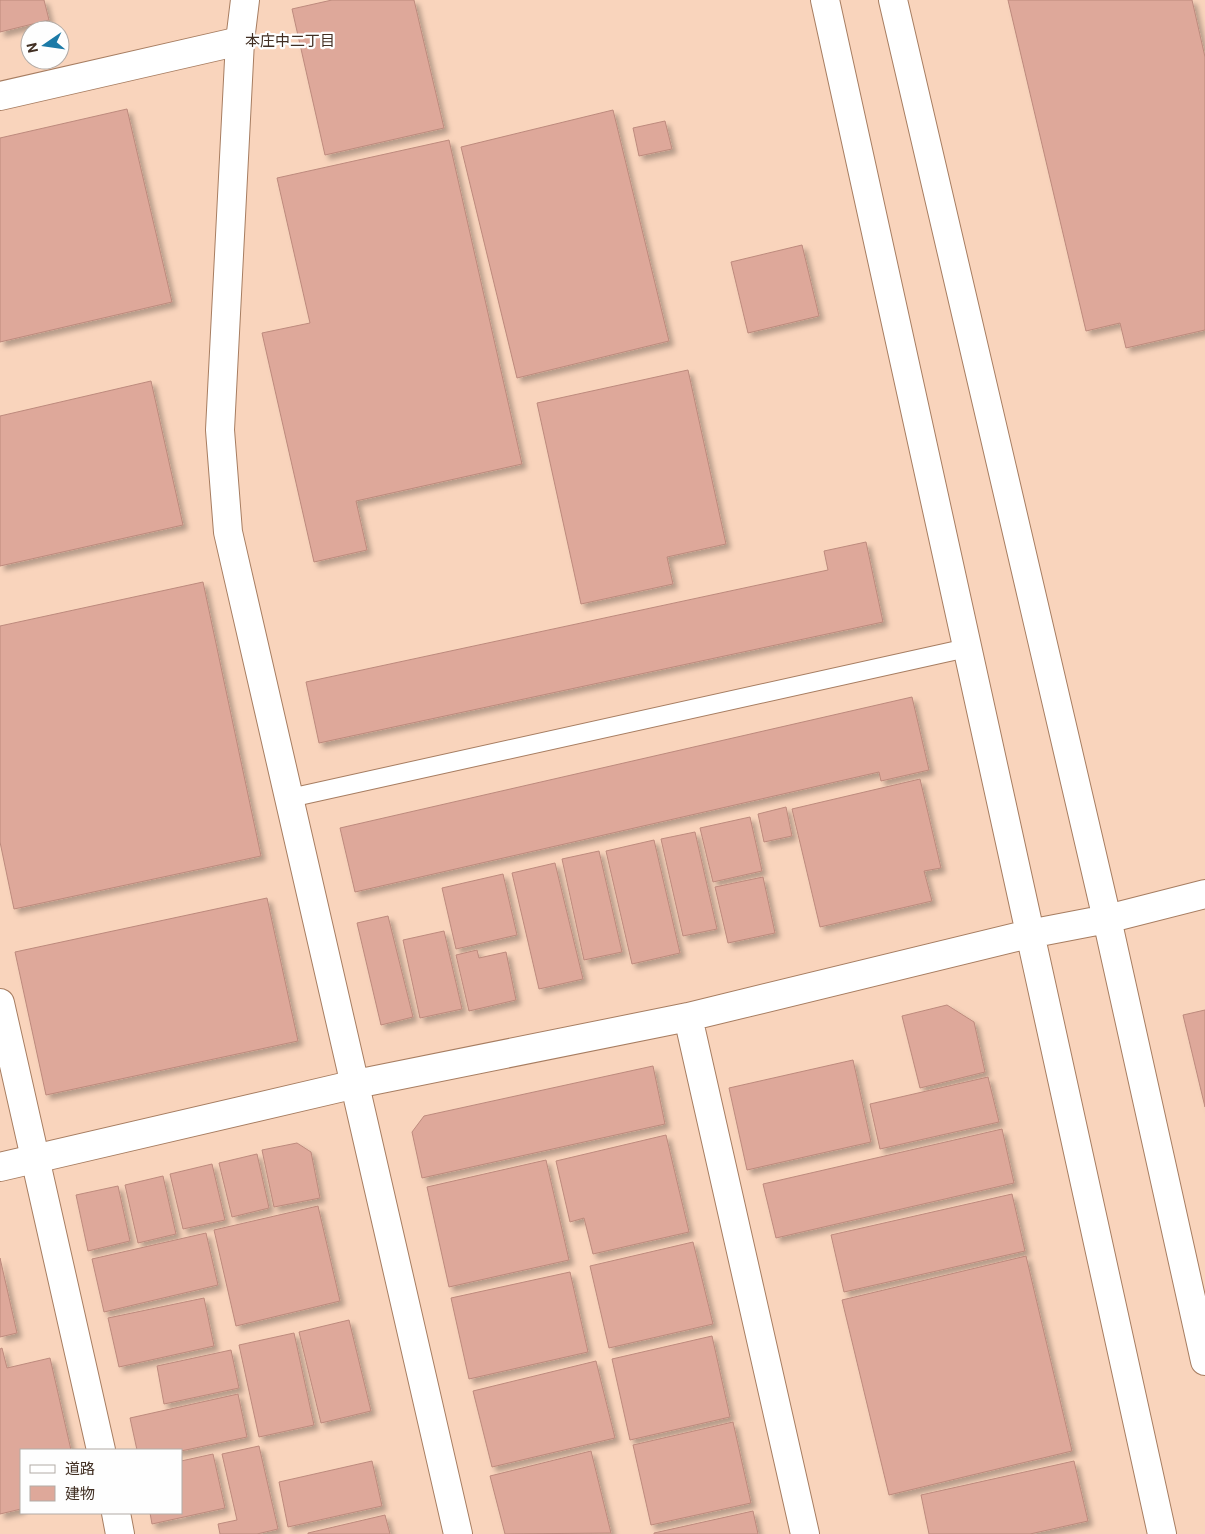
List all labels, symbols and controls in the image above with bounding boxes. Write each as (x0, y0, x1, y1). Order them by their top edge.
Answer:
north arrow (20, 20, 70, 70)
district label: 本庄中二丁目 (245, 32, 335, 50)
text: N (23, 41, 41, 55)
legend (20, 1449, 182, 1514)
text: 道路 (65, 1460, 95, 1478)
text: 建物 (65, 1485, 95, 1503)

